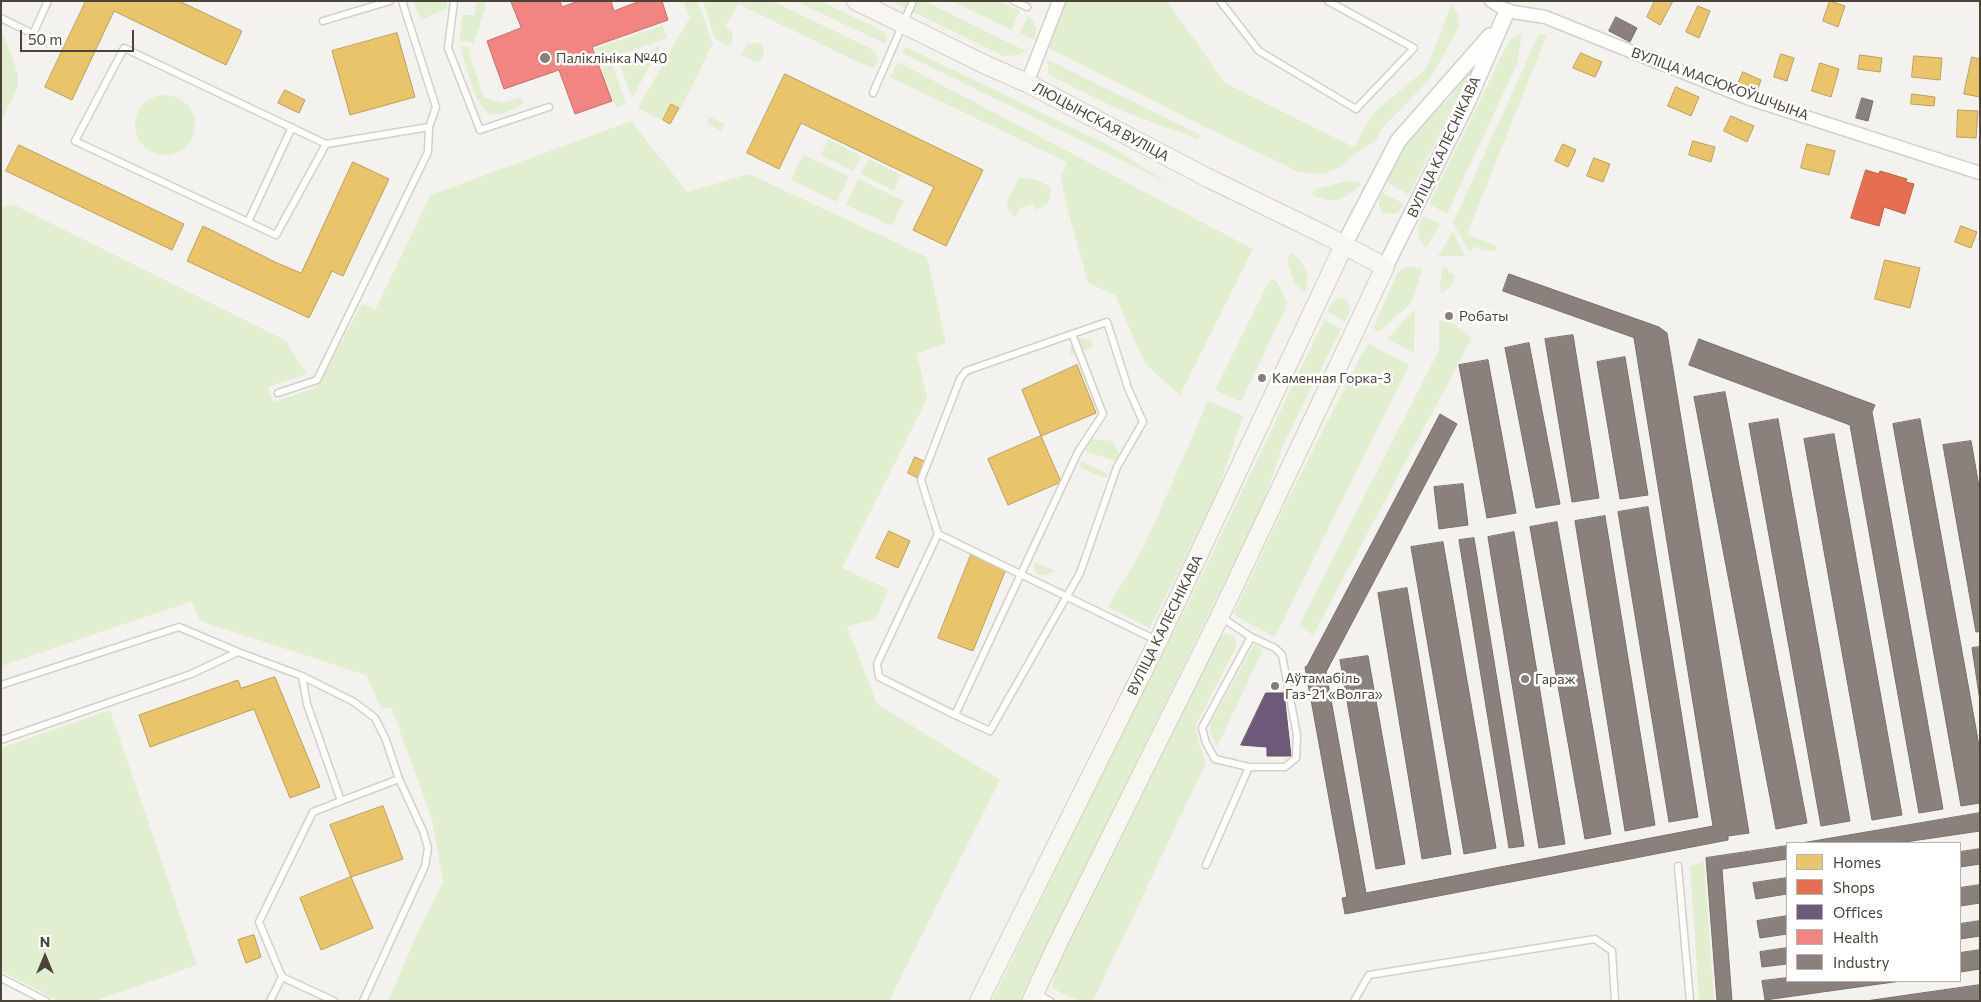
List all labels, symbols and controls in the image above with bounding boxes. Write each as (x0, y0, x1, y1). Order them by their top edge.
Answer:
scale bar (22, 20, 136, 52)
text: 50 m (28, 30, 62, 48)
street label: ВУЛІЦА МАСЮКОЎШЧЫНА (1629, 44, 1811, 124)
place label: Паліклініка №40 (556, 50, 668, 66)
marker: Паліклініка №40 (538, 51, 552, 65)
street label: ВУЛІЦА КАЛЕСНІКАВА (1404, 74, 1484, 220)
street label: ЛЮЦЫНСКАЯ ВУЛІЦА (1030, 79, 1172, 165)
place label: Робаты (1459, 308, 1508, 324)
marker: Робаты (1443, 310, 1455, 322)
place label: Каменная Горка-3 (1272, 370, 1391, 386)
marker: Каменная Горка-3 (1256, 372, 1268, 384)
street label: ВУЛІЦА КАЛЕСНІКАВА (1124, 552, 1206, 698)
place label: Аўтамабіль Газ-21 «Волга» (1285, 670, 1383, 702)
place label: Гараж (1535, 671, 1576, 687)
marker: Гараж (1519, 673, 1531, 685)
marker: Аўтамабіль Газ-21 «Волга» (1269, 680, 1281, 692)
legend (1786, 842, 1961, 982)
text: Homes (1833, 853, 1881, 871)
text: Shops (1833, 878, 1875, 896)
text: Offices (1833, 903, 1883, 921)
text: Health (1833, 928, 1879, 946)
north arrow (20, 932, 70, 982)
text: N (40, 933, 50, 950)
text: Industry (1833, 953, 1890, 971)

